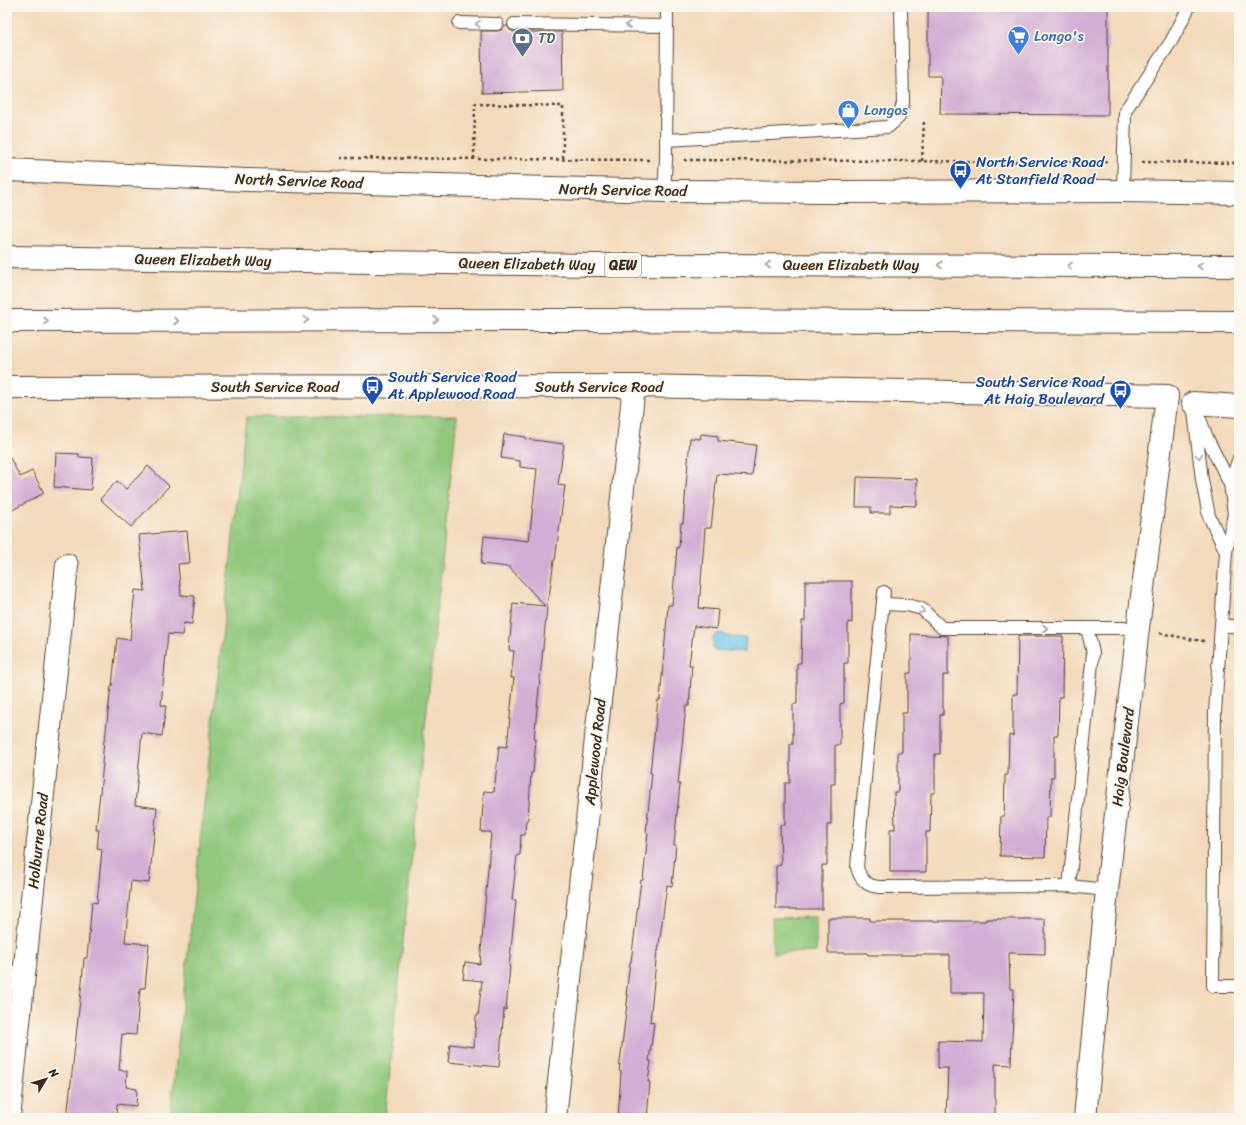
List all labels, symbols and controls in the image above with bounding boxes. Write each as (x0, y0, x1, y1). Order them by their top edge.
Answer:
one-way arrow (475, 20, 481, 28)
one-way arrow (625, 21, 631, 29)
supermarket icon: Longo's (1005, 23, 1031, 56)
place label: Longo's (1034, 23, 1084, 49)
bank icon: TD (509, 25, 535, 58)
place label: TD (538, 25, 555, 51)
shop icon: Longos (836, 97, 862, 130)
place label: Longos (864, 97, 909, 123)
place label: North Service Road At Stanfield Road (975, 149, 1105, 192)
bus stop icon: North Service Road At Stanfield Road (947, 158, 973, 191)
street label: North Service Road (235, 166, 365, 196)
street label: North Service Road (559, 176, 688, 204)
street label: Queen Elizabeth Way (134, 246, 272, 274)
street label: Queen Elizabeth Way (458, 250, 596, 278)
street label: Queen Elizabeth Way (783, 252, 920, 278)
road number: QEW (605, 253, 641, 277)
one-way arrow (765, 261, 771, 269)
one-way arrow (937, 261, 943, 269)
one-way arrow (1067, 261, 1073, 270)
one-way arrow (1197, 262, 1203, 270)
one-way arrow (303, 316, 309, 324)
one-way arrow (433, 316, 439, 324)
one-way arrow (43, 317, 49, 325)
one-way arrow (173, 317, 179, 325)
place label: South Service Road At Applewood Road (387, 364, 517, 407)
place label: South Service Road At Haig Boulevard (976, 369, 1105, 412)
bus stop icon: South Service Road At Applewood Road (360, 373, 386, 406)
street label: South Service Road (211, 374, 340, 400)
street label: South Service Road (535, 374, 664, 400)
bus stop icon: South Service Road At Haig Boulevard (1107, 378, 1133, 411)
one-way arrow (1194, 453, 1203, 459)
one-way arrow (917, 606, 924, 613)
one-way arrow (1042, 624, 1048, 632)
street label: Applewood Road (576, 696, 614, 808)
street label: Haig Boulevard (1104, 705, 1142, 808)
street label: Holburne Road (20, 791, 56, 890)
north arrow (26, 1059, 66, 1099)
text: N (43, 1064, 64, 1082)

